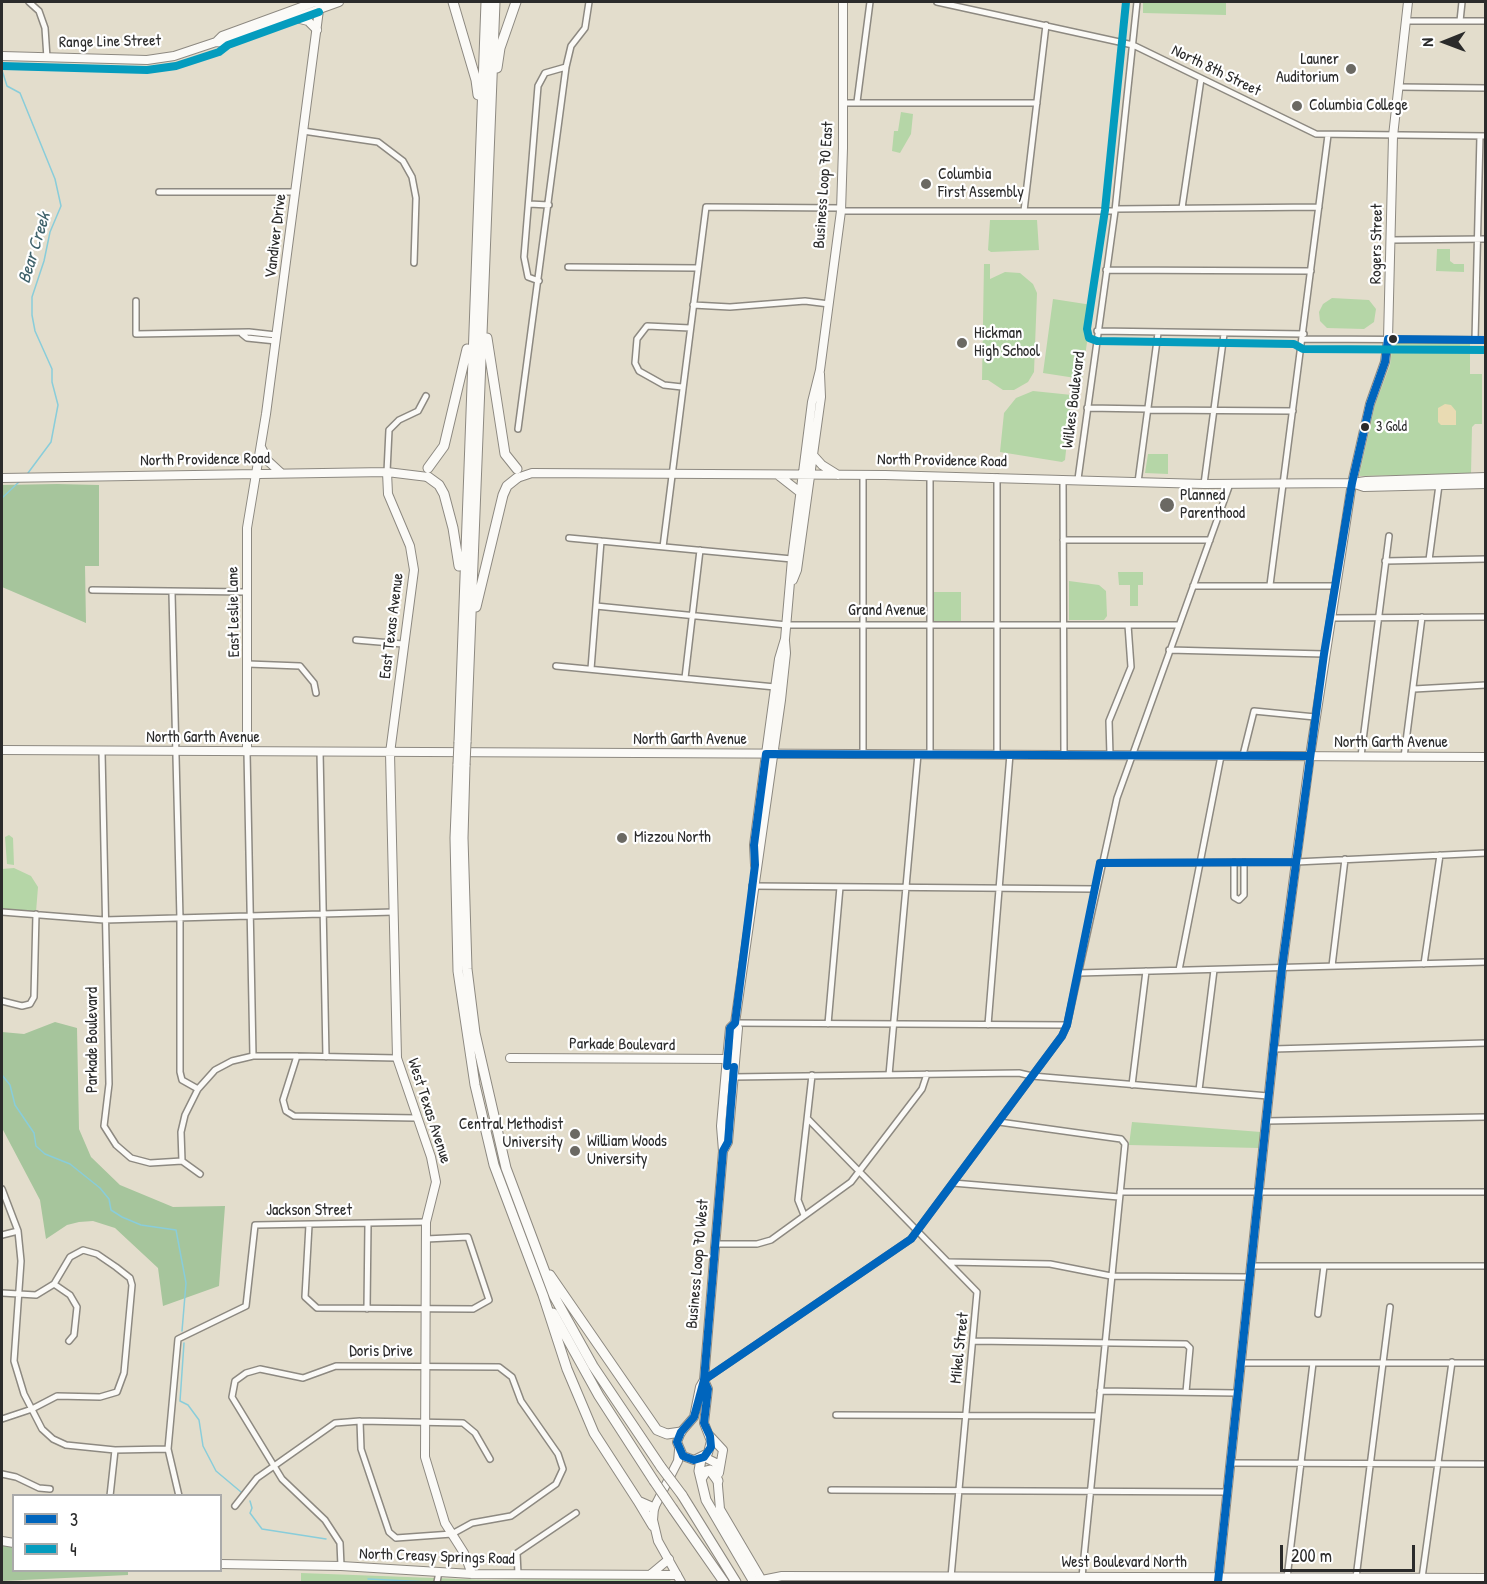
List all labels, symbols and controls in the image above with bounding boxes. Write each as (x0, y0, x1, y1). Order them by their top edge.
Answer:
north arrow (1415, 12, 1475, 72)
street label: Range Line Street (59, 32, 161, 52)
text: N (1416, 38, 1438, 47)
street label: North 8th Street (1168, 41, 1264, 101)
place label: Launer Auditorium (1276, 50, 1339, 88)
marker: Launer Auditorium (1344, 62, 1358, 76)
place label: Columbia College (1309, 96, 1408, 116)
marker: Columbia College (1290, 99, 1304, 113)
street label: Business Loop 70 East (810, 121, 838, 249)
place label: Columbia First Assembly (938, 165, 1024, 203)
marker: Columbia First Assembly (919, 177, 933, 191)
street label: Vandiver Drive (261, 193, 291, 279)
street label: Rogers Street (1367, 204, 1387, 284)
water label: Bear Creek (14, 210, 56, 286)
place label: Hickman High School (974, 324, 1040, 362)
unlabelled marker (1387, 333, 1399, 345)
marker: Hickman High School (955, 336, 969, 350)
street label: Wilkes Boulevard (1059, 351, 1089, 449)
place label: 3 Gold (1376, 419, 1407, 435)
marker: 3 Gold (1359, 421, 1371, 433)
street label: North Providence Road (140, 449, 270, 471)
street label: North Providence Road (877, 450, 1007, 472)
place label: Planned Parenthood (1180, 486, 1245, 524)
marker: Planned Parenthood (1158, 496, 1176, 514)
street label: East Leslie Lane (224, 566, 244, 658)
street label: East Texas Avenue (376, 572, 408, 680)
street label: Grand Avenue (848, 601, 926, 621)
street label: North Garth Avenue (146, 728, 260, 748)
street label: North Garth Avenue (633, 730, 747, 750)
street label: North Garth Avenue (1334, 733, 1448, 753)
place label: Mizzou North (634, 828, 711, 848)
marker: Mizzou North (615, 831, 629, 845)
street label: Parkade Boulevard (83, 987, 103, 1093)
street label: Parkade Boulevard (569, 1034, 675, 1056)
street label: West Texas Avenue (403, 1056, 455, 1166)
place label: Central Methodist University (459, 1115, 563, 1153)
marker: Central Methodist University (568, 1127, 582, 1141)
place label: William Woods University (587, 1132, 667, 1170)
marker: William Woods University (568, 1144, 582, 1158)
street label: Business Loop 70 West (683, 1198, 713, 1330)
street label: Jackson Street (266, 1201, 352, 1221)
street label: Mikel Street (947, 1312, 973, 1384)
street label: Doris Drive (349, 1342, 413, 1362)
legend (12, 1494, 222, 1572)
text: 3 (70, 1507, 78, 1532)
scale bar (1283, 1533, 1418, 1571)
text: 4 (70, 1537, 77, 1562)
text: 200 m (1291, 1543, 1332, 1568)
street label: North Creasy Springs Road (359, 1545, 515, 1569)
street label: West Boulevard North (1061, 1553, 1187, 1573)

